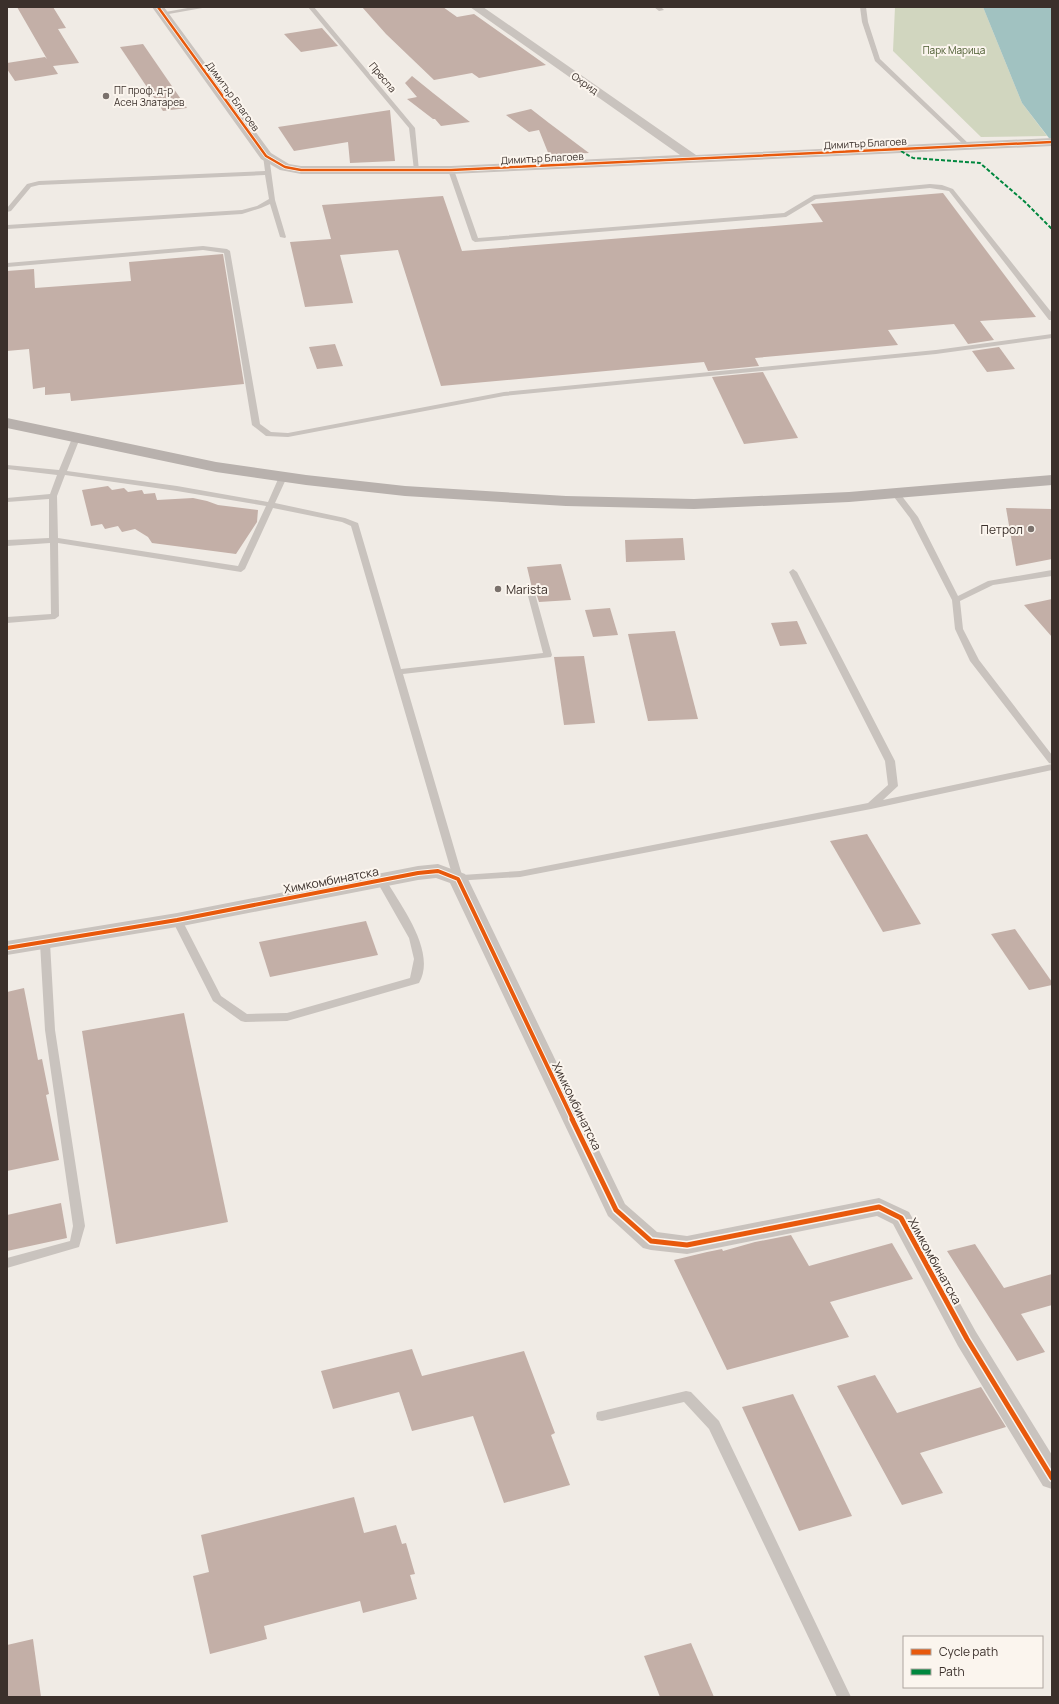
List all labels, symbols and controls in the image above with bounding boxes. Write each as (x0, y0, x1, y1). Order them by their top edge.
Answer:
park label: Парк Марица (923, 43, 985, 57)
street label: Димитър Благоев (203, 58, 264, 134)
street label: Преспа (366, 59, 400, 95)
street label: Охрид (569, 69, 601, 97)
place label: ПГ проф. д-р Асен Златарев (114, 83, 185, 109)
marker: ПГ проф. д-р Асен Златарев (101, 91, 111, 101)
street label: Димитър Благоев (823, 134, 908, 152)
street label: Димитър Благоев (500, 149, 585, 167)
place label: Петрол (981, 521, 1023, 538)
marker: Петрол (1026, 524, 1036, 534)
place label: Marista (506, 581, 548, 598)
marker: Marista (493, 584, 503, 594)
street label: Химкомбинатска (282, 862, 380, 898)
street label: Химкомбинатска (548, 1059, 606, 1153)
street label: Химкомбинатска (904, 1215, 966, 1307)
legend (903, 1636, 1043, 1688)
text: Cycle path (939, 1643, 998, 1660)
text: Path (939, 1663, 965, 1680)

